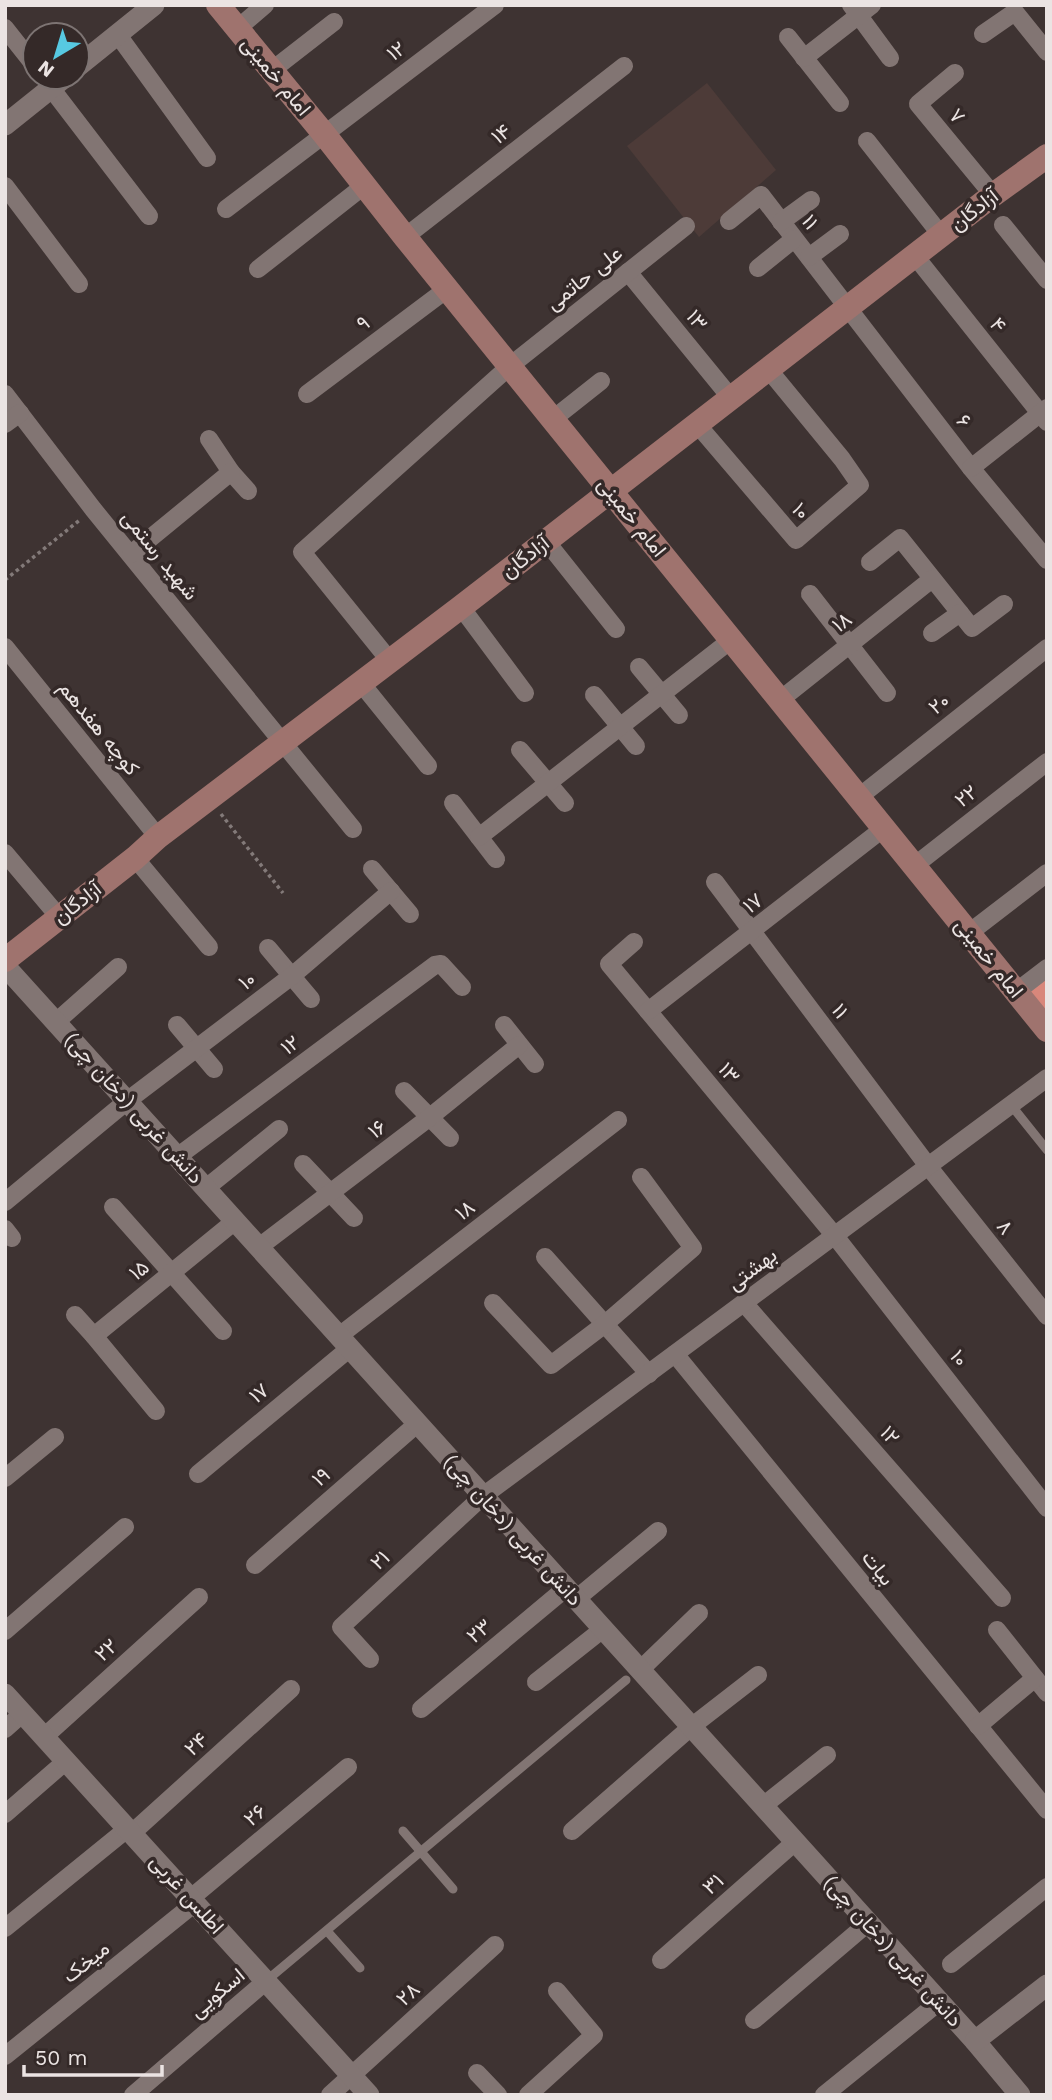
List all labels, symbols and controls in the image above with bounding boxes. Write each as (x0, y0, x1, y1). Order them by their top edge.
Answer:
north arrow (21, 21, 91, 91)
street label: امام خمینی (235, 31, 317, 122)
street label: ۱۲ (381, 35, 410, 66)
text: N (33, 56, 58, 82)
street label: ۷ (944, 103, 971, 128)
street label: ۱۴ (486, 118, 516, 149)
street label: آزادگان (945, 182, 1005, 237)
street label: ۱۱ (797, 209, 824, 234)
street label: علی حاتمی (540, 240, 627, 315)
street label: ۱۳ (681, 304, 713, 335)
street label: ۹ (351, 310, 374, 336)
street label: ۴ (985, 312, 1012, 337)
street label: ۶ (951, 409, 977, 432)
street label: امام خمینی (591, 472, 672, 563)
street label: ۱۰ (787, 497, 816, 525)
street label: شهید رستمی (116, 505, 204, 605)
street label: آزادگان (496, 529, 556, 584)
street label: ۱۸ (827, 606, 857, 637)
street label: کوچه هفدهم (52, 675, 145, 781)
street label: ۲۰ (923, 688, 954, 720)
street label: ۲۲ (949, 779, 982, 812)
street label: آزادگان (48, 875, 108, 930)
street label: ۱۷ (738, 887, 768, 918)
street label: امام خمینی (948, 913, 1029, 1004)
street label: ۱۰ (233, 966, 260, 995)
street label: ۱۱ (827, 998, 854, 1023)
street label: دانش غربی (دخان چی) (58, 1027, 209, 1190)
street label: ۱۲ (275, 1029, 304, 1060)
street label: ۱۳ (713, 1057, 745, 1088)
street label: ۱۶ (363, 1114, 391, 1143)
street label: ۱۸ (450, 1194, 480, 1225)
street label: ۸ (992, 1214, 1019, 1239)
street label: بهشتی (722, 1242, 782, 1296)
street label: ۱۵ (124, 1254, 154, 1285)
street label: ۱۰ (945, 1344, 974, 1371)
street label: ۱۷ (244, 1377, 274, 1408)
street label: ۱۲ (875, 1420, 905, 1449)
street label: دانش غربی (دخان چی) (437, 1449, 588, 1612)
street label: ۱۹ (306, 1462, 335, 1491)
street label: ۲۱ (365, 1545, 394, 1575)
street label: بیات (857, 1545, 900, 1590)
street label: ۲۳ (461, 1613, 496, 1648)
street label: ۲۲ (89, 1633, 122, 1666)
street label: ۲۴ (179, 1727, 213, 1761)
street label: ۲۶ (239, 1798, 271, 1831)
street label: اطلس غربی (144, 1849, 230, 1939)
street label: ۳۱ (697, 1868, 728, 1900)
street label: دانش غربی (دخان چی) (817, 1870, 968, 2033)
street label: میخک (57, 1935, 114, 1988)
street label: اسکویی (184, 1962, 250, 2024)
street label: ۲۸ (391, 1977, 425, 2011)
scale bar (24, 2034, 163, 2078)
text: 50 m (35, 2045, 87, 2070)

